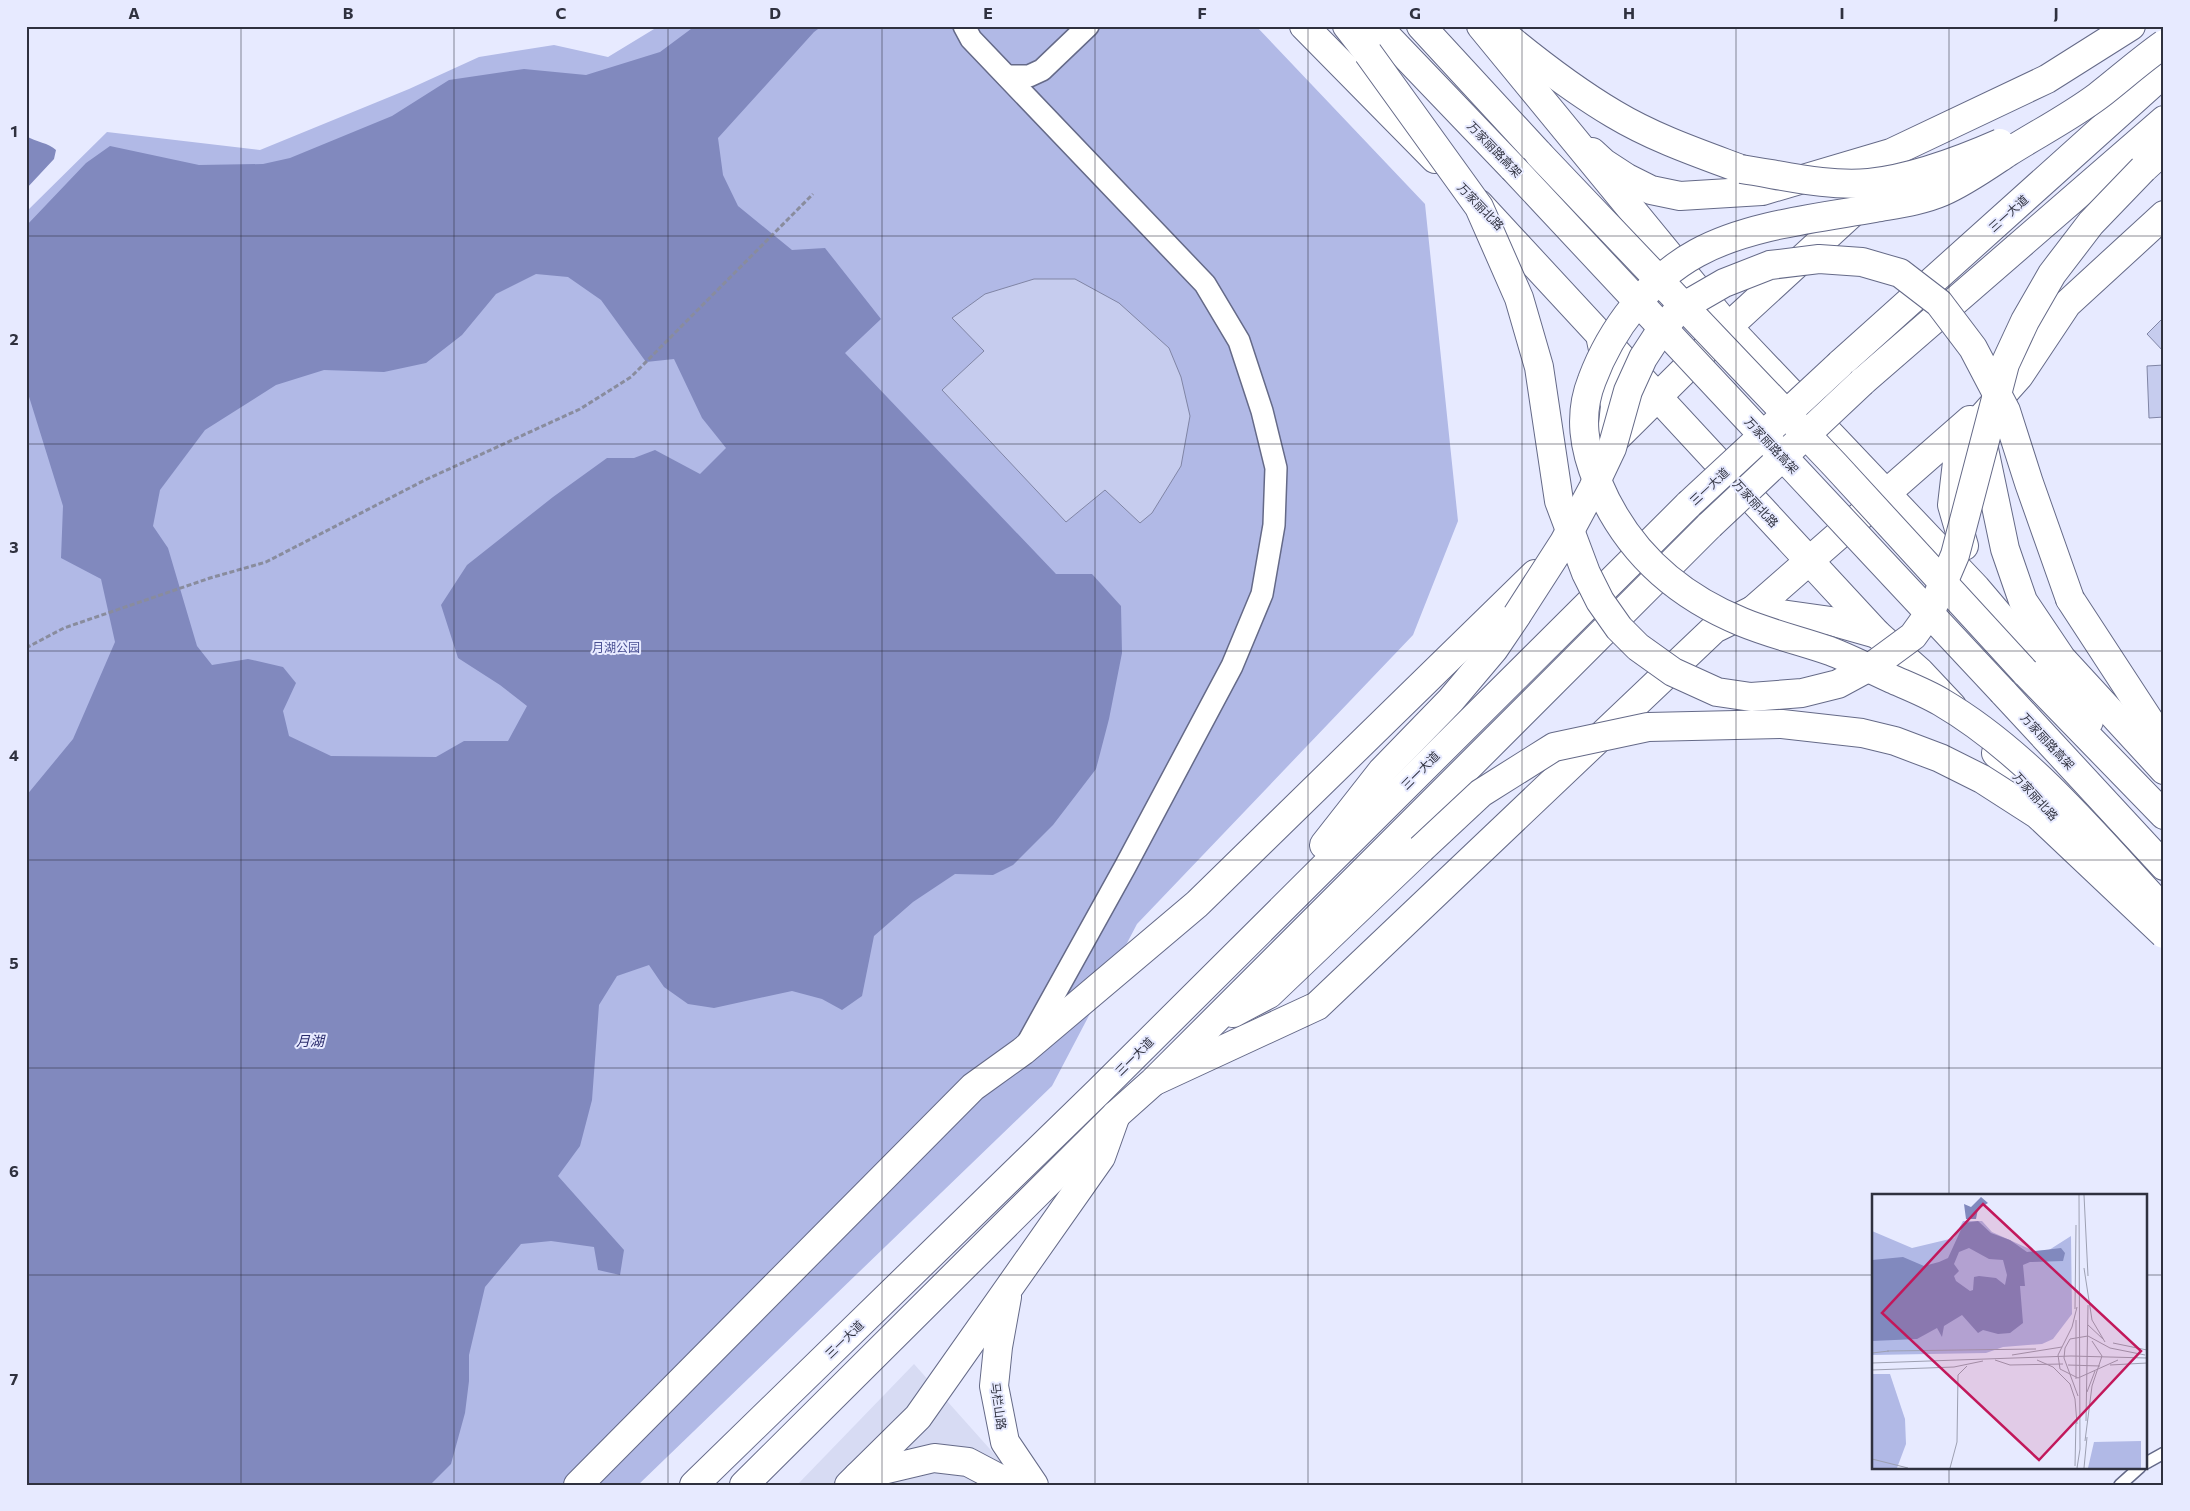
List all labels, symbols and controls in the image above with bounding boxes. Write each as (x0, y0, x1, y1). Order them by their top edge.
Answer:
text: A (128, 3, 140, 22)
text: B (343, 3, 354, 22)
text: C (556, 3, 567, 22)
text: D (769, 3, 781, 22)
text: E (983, 3, 993, 22)
text: F (1197, 3, 1207, 22)
text: G (1409, 3, 1421, 22)
text: H (1623, 3, 1635, 22)
text: I (1839, 3, 1845, 22)
text: J (2053, 3, 2059, 22)
street label: 万家丽路高架 (1465, 118, 1525, 180)
text: 1 (10, 121, 18, 140)
street label: 万家丽北路 (1455, 180, 1507, 232)
street label: 三一大道 (1985, 192, 2031, 234)
text: 2 (9, 329, 19, 348)
street label: 万家丽路高架 (1742, 414, 1802, 476)
street label: 三一大道 (1687, 465, 1731, 507)
street label: 万家丽北路 (1730, 476, 1782, 530)
text: 3 (9, 537, 19, 556)
park label: 月湖公园 (592, 640, 640, 654)
street label: 万家丽路高架 (2018, 710, 2078, 772)
text: 4 (9, 745, 19, 764)
street label: 三一大道 (1398, 748, 1442, 792)
street label: 万家丽北路 (2011, 769, 2061, 823)
text: 5 (9, 953, 19, 972)
water label: 月湖 (296, 1032, 326, 1049)
street label: 三一大道 (1112, 1034, 1156, 1078)
text: 6 (9, 1161, 19, 1180)
inset map (1872, 1194, 2148, 1468)
street label: 三一大道 (822, 1317, 866, 1361)
text: 7 (10, 1369, 19, 1388)
street label: 马栏山路 (989, 1381, 1009, 1431)

